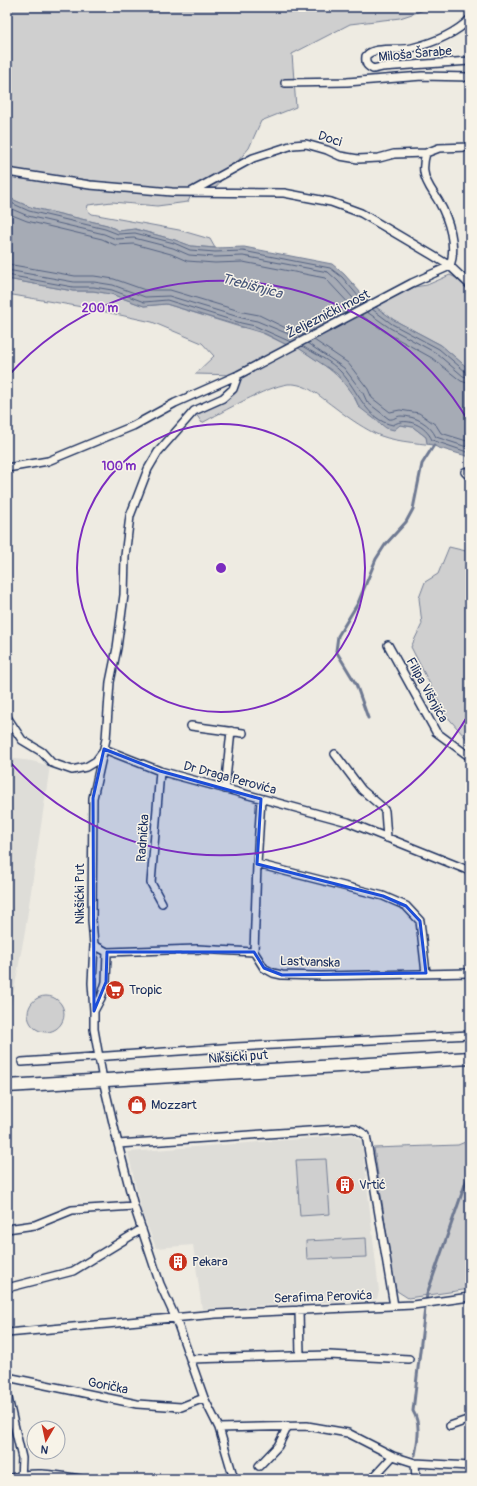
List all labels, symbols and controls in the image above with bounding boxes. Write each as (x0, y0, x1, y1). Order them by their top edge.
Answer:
street label: Miloša Šarabe (378, 43, 453, 65)
street label: Doci (316, 128, 344, 150)
water label: Trebišnjica (220, 270, 286, 303)
street label: Željeznički most (284, 286, 373, 342)
text: 200 m (82, 301, 119, 316)
text: 100 m (102, 459, 137, 474)
centre of rings (214, 561, 228, 575)
street label: Filipa Višnjića (403, 655, 451, 725)
street label: Dr Draga Perovića (182, 758, 278, 798)
street label: Radnička (133, 814, 153, 862)
street label: Nikšićki Put (72, 863, 88, 924)
street label: Lastvanska (280, 953, 340, 971)
supermarket icon: Tropic (104, 979, 126, 1001)
place label: Tropic (129, 982, 163, 998)
street label: Nikšićki put (208, 1047, 269, 1067)
shop icon: Mozzart (126, 1094, 148, 1116)
place label: Mozzart (151, 1097, 198, 1113)
building icon: Vrtić (334, 1174, 356, 1196)
place label: Vrtić (359, 1177, 386, 1193)
building icon: Pekara (167, 1251, 189, 1273)
place label: Pekara (192, 1254, 228, 1270)
street label: Serafima Perovića (273, 1287, 373, 1307)
street label: Gorička (86, 1374, 130, 1398)
north arrow (26, 1420, 66, 1460)
text: N (39, 1442, 49, 1456)

